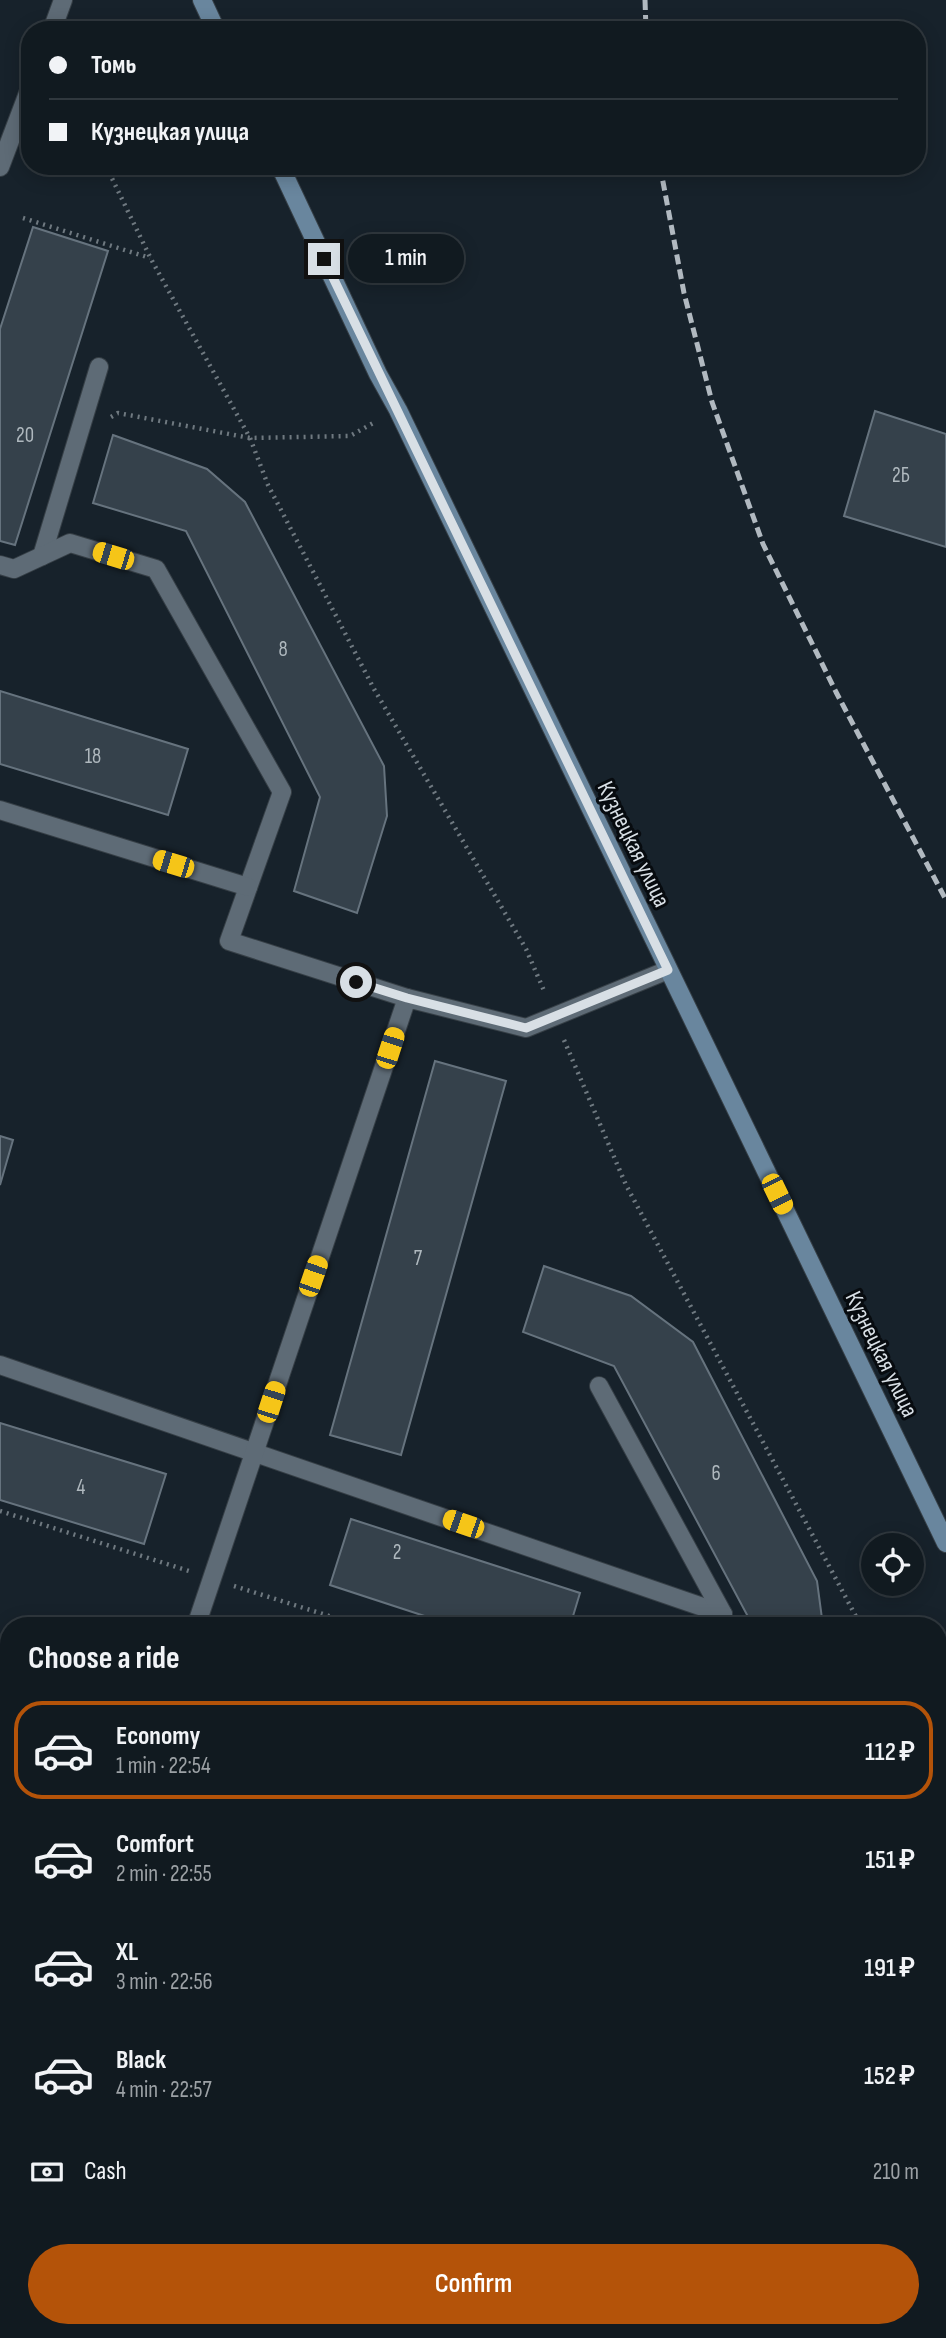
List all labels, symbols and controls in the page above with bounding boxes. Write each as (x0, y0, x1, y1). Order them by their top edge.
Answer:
text: Томь (91, 50, 136, 81)
text: Кузнецкая улица (91, 117, 249, 148)
callout: 1 min (348, 234, 464, 284)
route end (308, 243, 340, 275)
text: 1 min (385, 244, 427, 272)
house number: 20 (16, 423, 34, 448)
house number: 2Б (892, 463, 910, 488)
car (90, 540, 137, 572)
house number: 8 (278, 637, 288, 662)
house number: 18 (85, 744, 101, 769)
street label: Кузнецкая улица (591, 777, 676, 912)
car (150, 848, 197, 880)
route start (340, 966, 372, 998)
car (374, 1025, 407, 1071)
car (759, 1171, 796, 1217)
house number: 7 (414, 1246, 423, 1271)
car (297, 1253, 330, 1299)
street label: Кузнецкая улица (839, 1287, 924, 1422)
car (255, 1379, 288, 1425)
house number: 6 (711, 1461, 721, 1486)
house number: 4 (77, 1475, 86, 1500)
car (440, 1507, 487, 1541)
map controls (861, 1533, 924, 1596)
button: locate (861, 1533, 924, 1596)
house number: 2 (393, 1540, 401, 1565)
text: Choose a ride (28, 1639, 180, 1678)
icon: car (32, 1719, 95, 1782)
text: Economy (116, 1721, 200, 1752)
text: 112 ₽ (865, 1737, 915, 1768)
text: 1 min · 22:54 (116, 1752, 211, 1780)
icon: car (32, 1827, 95, 1890)
text: Comfort (116, 1829, 194, 1860)
text: 151 ₽ (865, 1845, 915, 1876)
text: 2 min · 22:55 (116, 1860, 212, 1888)
icon: car (32, 1935, 95, 1998)
text: XL (116, 1937, 138, 1968)
text: 191 ₽ (864, 1953, 915, 1984)
text: 3 min · 22:56 (116, 1968, 213, 1996)
icon: car (32, 2043, 95, 2106)
text: Black (116, 2045, 166, 2076)
text: 152 ₽ (864, 2061, 915, 2092)
text: 4 min · 22:57 (116, 2076, 212, 2104)
icon: cash (28, 2153, 66, 2191)
text: Cash (84, 2156, 127, 2187)
text: 210 m (873, 2158, 919, 2186)
button: Confirm (28, 2244, 919, 2324)

